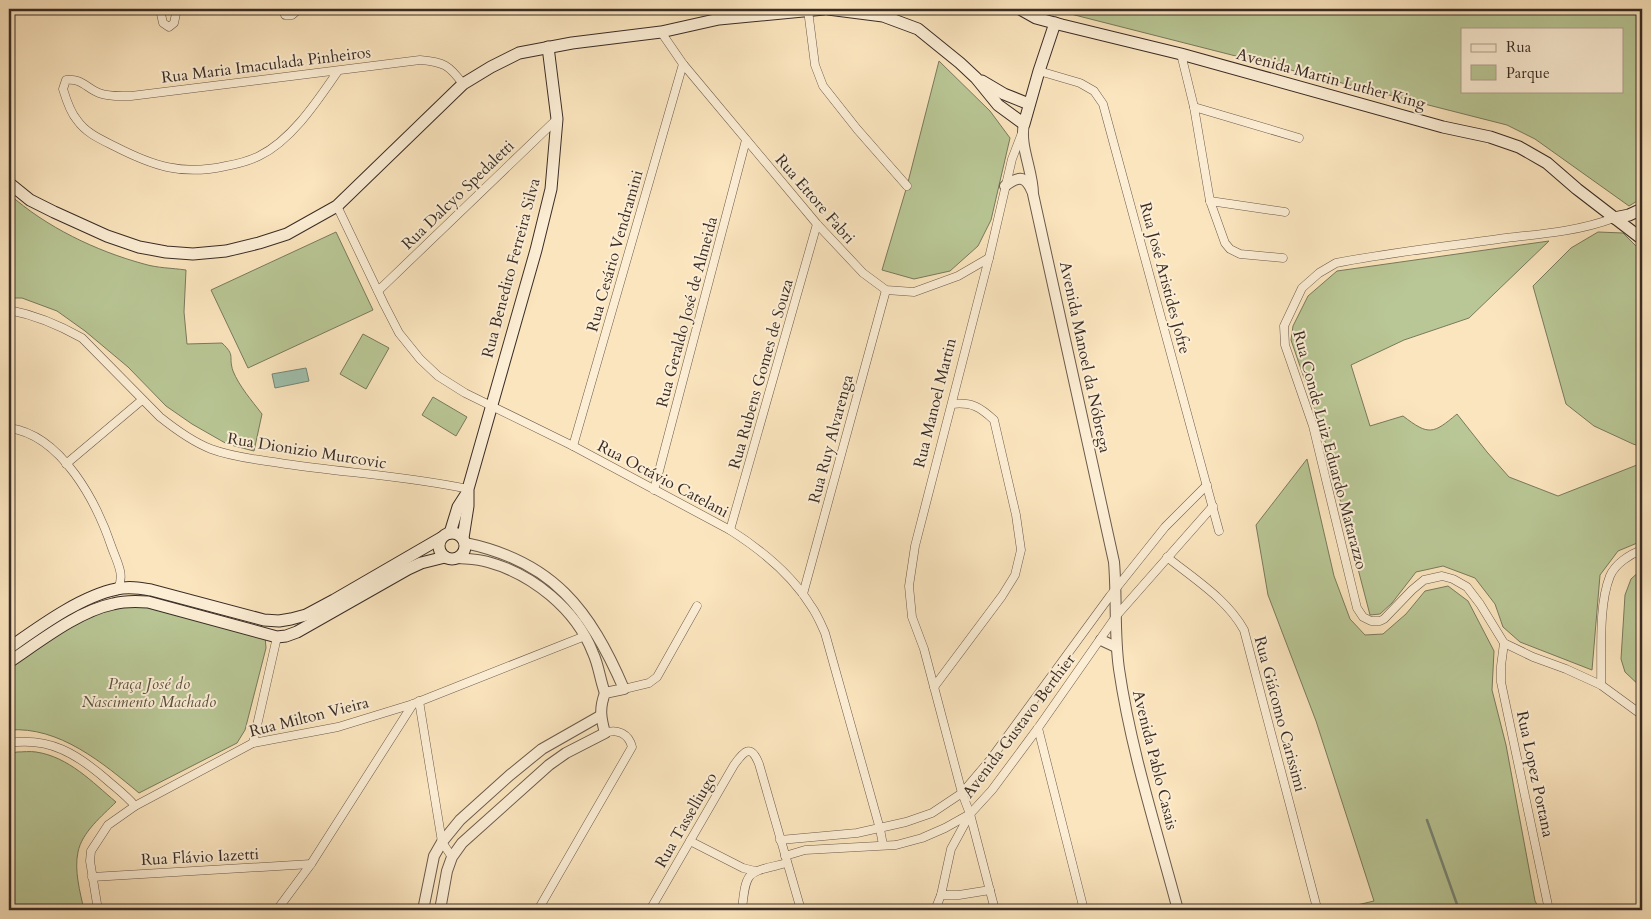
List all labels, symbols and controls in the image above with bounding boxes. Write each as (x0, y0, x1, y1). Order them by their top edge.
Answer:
legend (1461, 28, 1624, 92)
text: Rua (1506, 37, 1532, 57)
street label: Rua Maria Imaculada Pinheiros (160, 41, 372, 89)
street label: Avenida Martin Luther King (1234, 43, 1428, 115)
text: Parque (1506, 63, 1550, 83)
street label: Rua Dalcyo Spedaletti (397, 135, 520, 255)
street label: Rua Ettore Fabri (770, 149, 860, 249)
street label: Rua Cesário Vendramini (581, 167, 649, 334)
street label: Rua Benedito Ferreira Silva (476, 176, 546, 360)
street label: Rua José Aristides Jofre (1134, 200, 1196, 356)
street label: Rua Geraldo José de Almeida (651, 214, 723, 410)
street label: Avenida Manoel da Nóbrega (1054, 259, 1116, 455)
street label: Rua Rubens Gomes de Souza (723, 276, 799, 472)
street label: Rua Conde Luiz Eduardo Matarazzo (1287, 328, 1373, 572)
street label: Rua Manoel Martin (908, 336, 962, 470)
street label: Rua Ruy Alvarenga (803, 372, 859, 506)
street label: Rua Dionizio Murcovic (226, 428, 388, 474)
street label: Rua Octávio Catelani (593, 435, 733, 523)
street label: Rua Giácomo Carissimi (1249, 634, 1311, 795)
street label: Avenida Gustavo Berthier (957, 649, 1081, 803)
park label: Praça José do Nascimento Machado (82, 673, 217, 713)
street label: Avenida Pablo Casais (1127, 688, 1183, 832)
street label: Rua Milton Vieira (247, 691, 371, 743)
street label: Rua Lopez Portana (1511, 709, 1559, 839)
street label: Rua Tasselliugo (650, 768, 722, 872)
street label: Rua Flávio Iazetti (140, 843, 260, 871)

